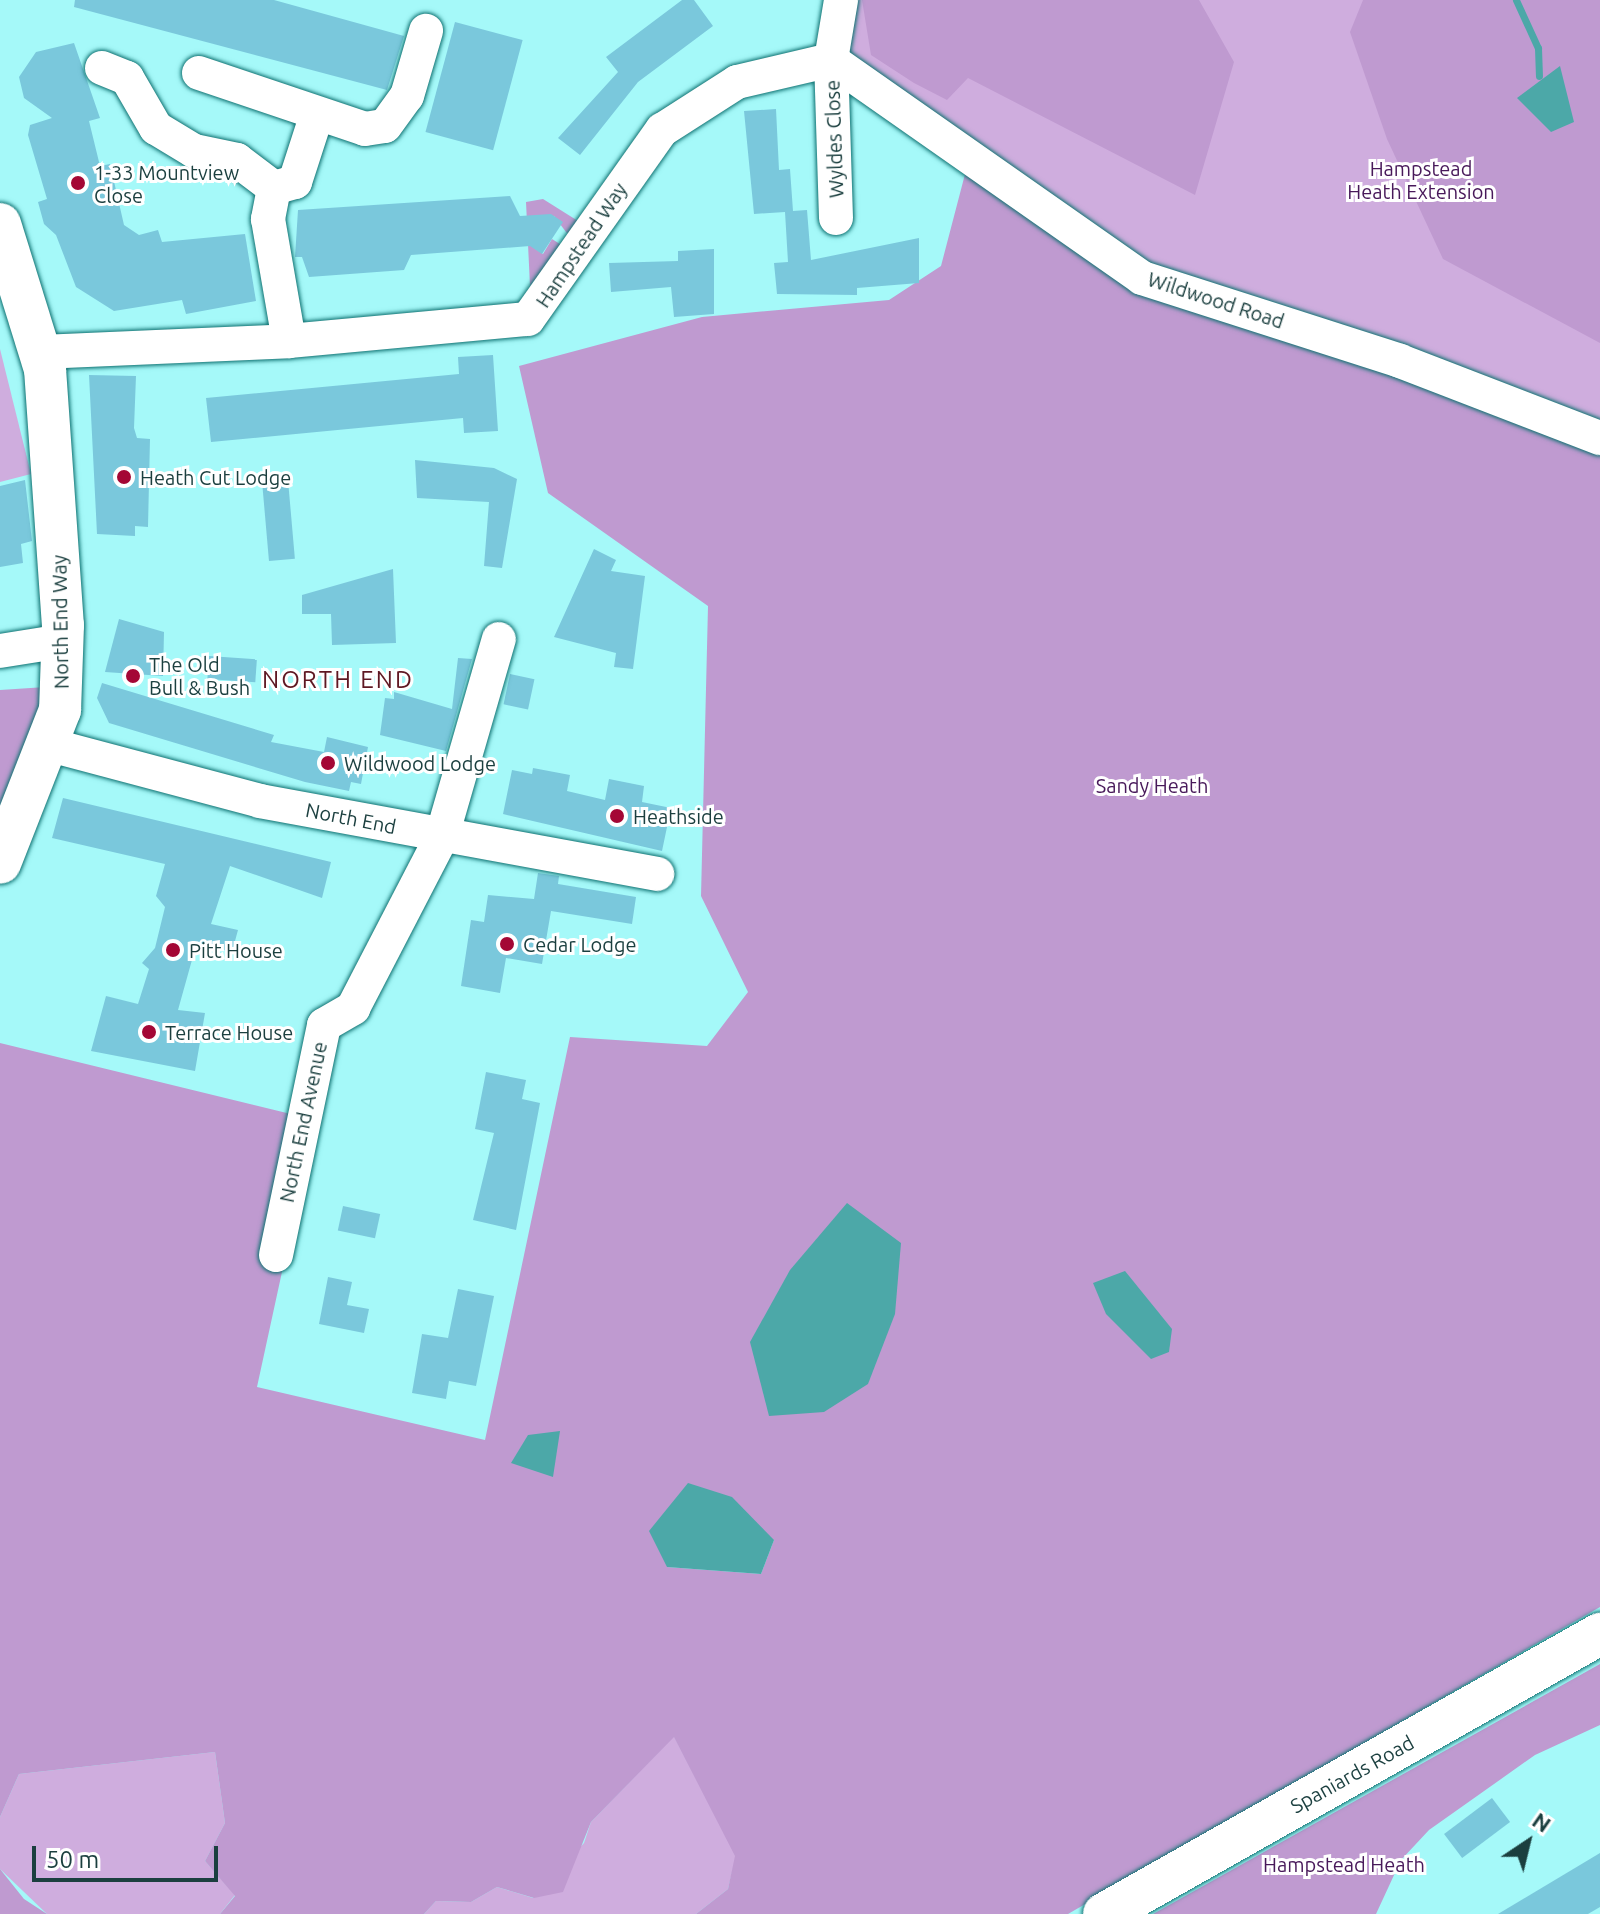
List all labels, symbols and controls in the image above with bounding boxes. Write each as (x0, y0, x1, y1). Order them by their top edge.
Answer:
street label: Wyldes Close (820, 79, 848, 199)
park label: Hampstead Heath Extension (1347, 156, 1495, 203)
place label: 1-33 Mountview Close (94, 160, 239, 207)
marker: 1-33 Mountview Close (69, 174, 87, 192)
street label: Hampstead Way (530, 178, 632, 312)
street label: Wildwood Road (1145, 267, 1287, 333)
place label: Heath Cut Lodge (140, 465, 291, 489)
marker: Heath Cut Lodge (115, 468, 133, 486)
street label: North End Way (47, 555, 73, 689)
place label: The Old Bull & Bush (149, 652, 250, 699)
district label: NORTH END (262, 666, 414, 694)
marker: The Old Bull & Bush (124, 667, 142, 685)
place label: Wildwood Lodge (344, 751, 496, 775)
marker: Wildwood Lodge (319, 754, 337, 772)
park label: Sandy Heath (1096, 773, 1208, 797)
street label: North End (304, 797, 398, 839)
place label: Heathside (633, 804, 724, 828)
marker: Heathside (608, 807, 626, 825)
place label: Cedar Lodge (523, 932, 637, 956)
marker: Cedar Lodge (498, 935, 516, 953)
place label: Pitt House (189, 938, 283, 962)
marker: Pitt House (164, 941, 182, 959)
place label: Terrace House (165, 1020, 293, 1044)
marker: Terrace House (140, 1023, 158, 1041)
street label: North End Avenue (274, 1039, 332, 1205)
street label: Spaniards Road (1286, 1730, 1418, 1818)
north arrow (1488, 1802, 1568, 1882)
text: N (1528, 1807, 1556, 1837)
scale bar (36, 1830, 222, 1880)
text: 50 m (46, 1846, 99, 1873)
park label: Hampstead Heath (1263, 1852, 1425, 1876)

